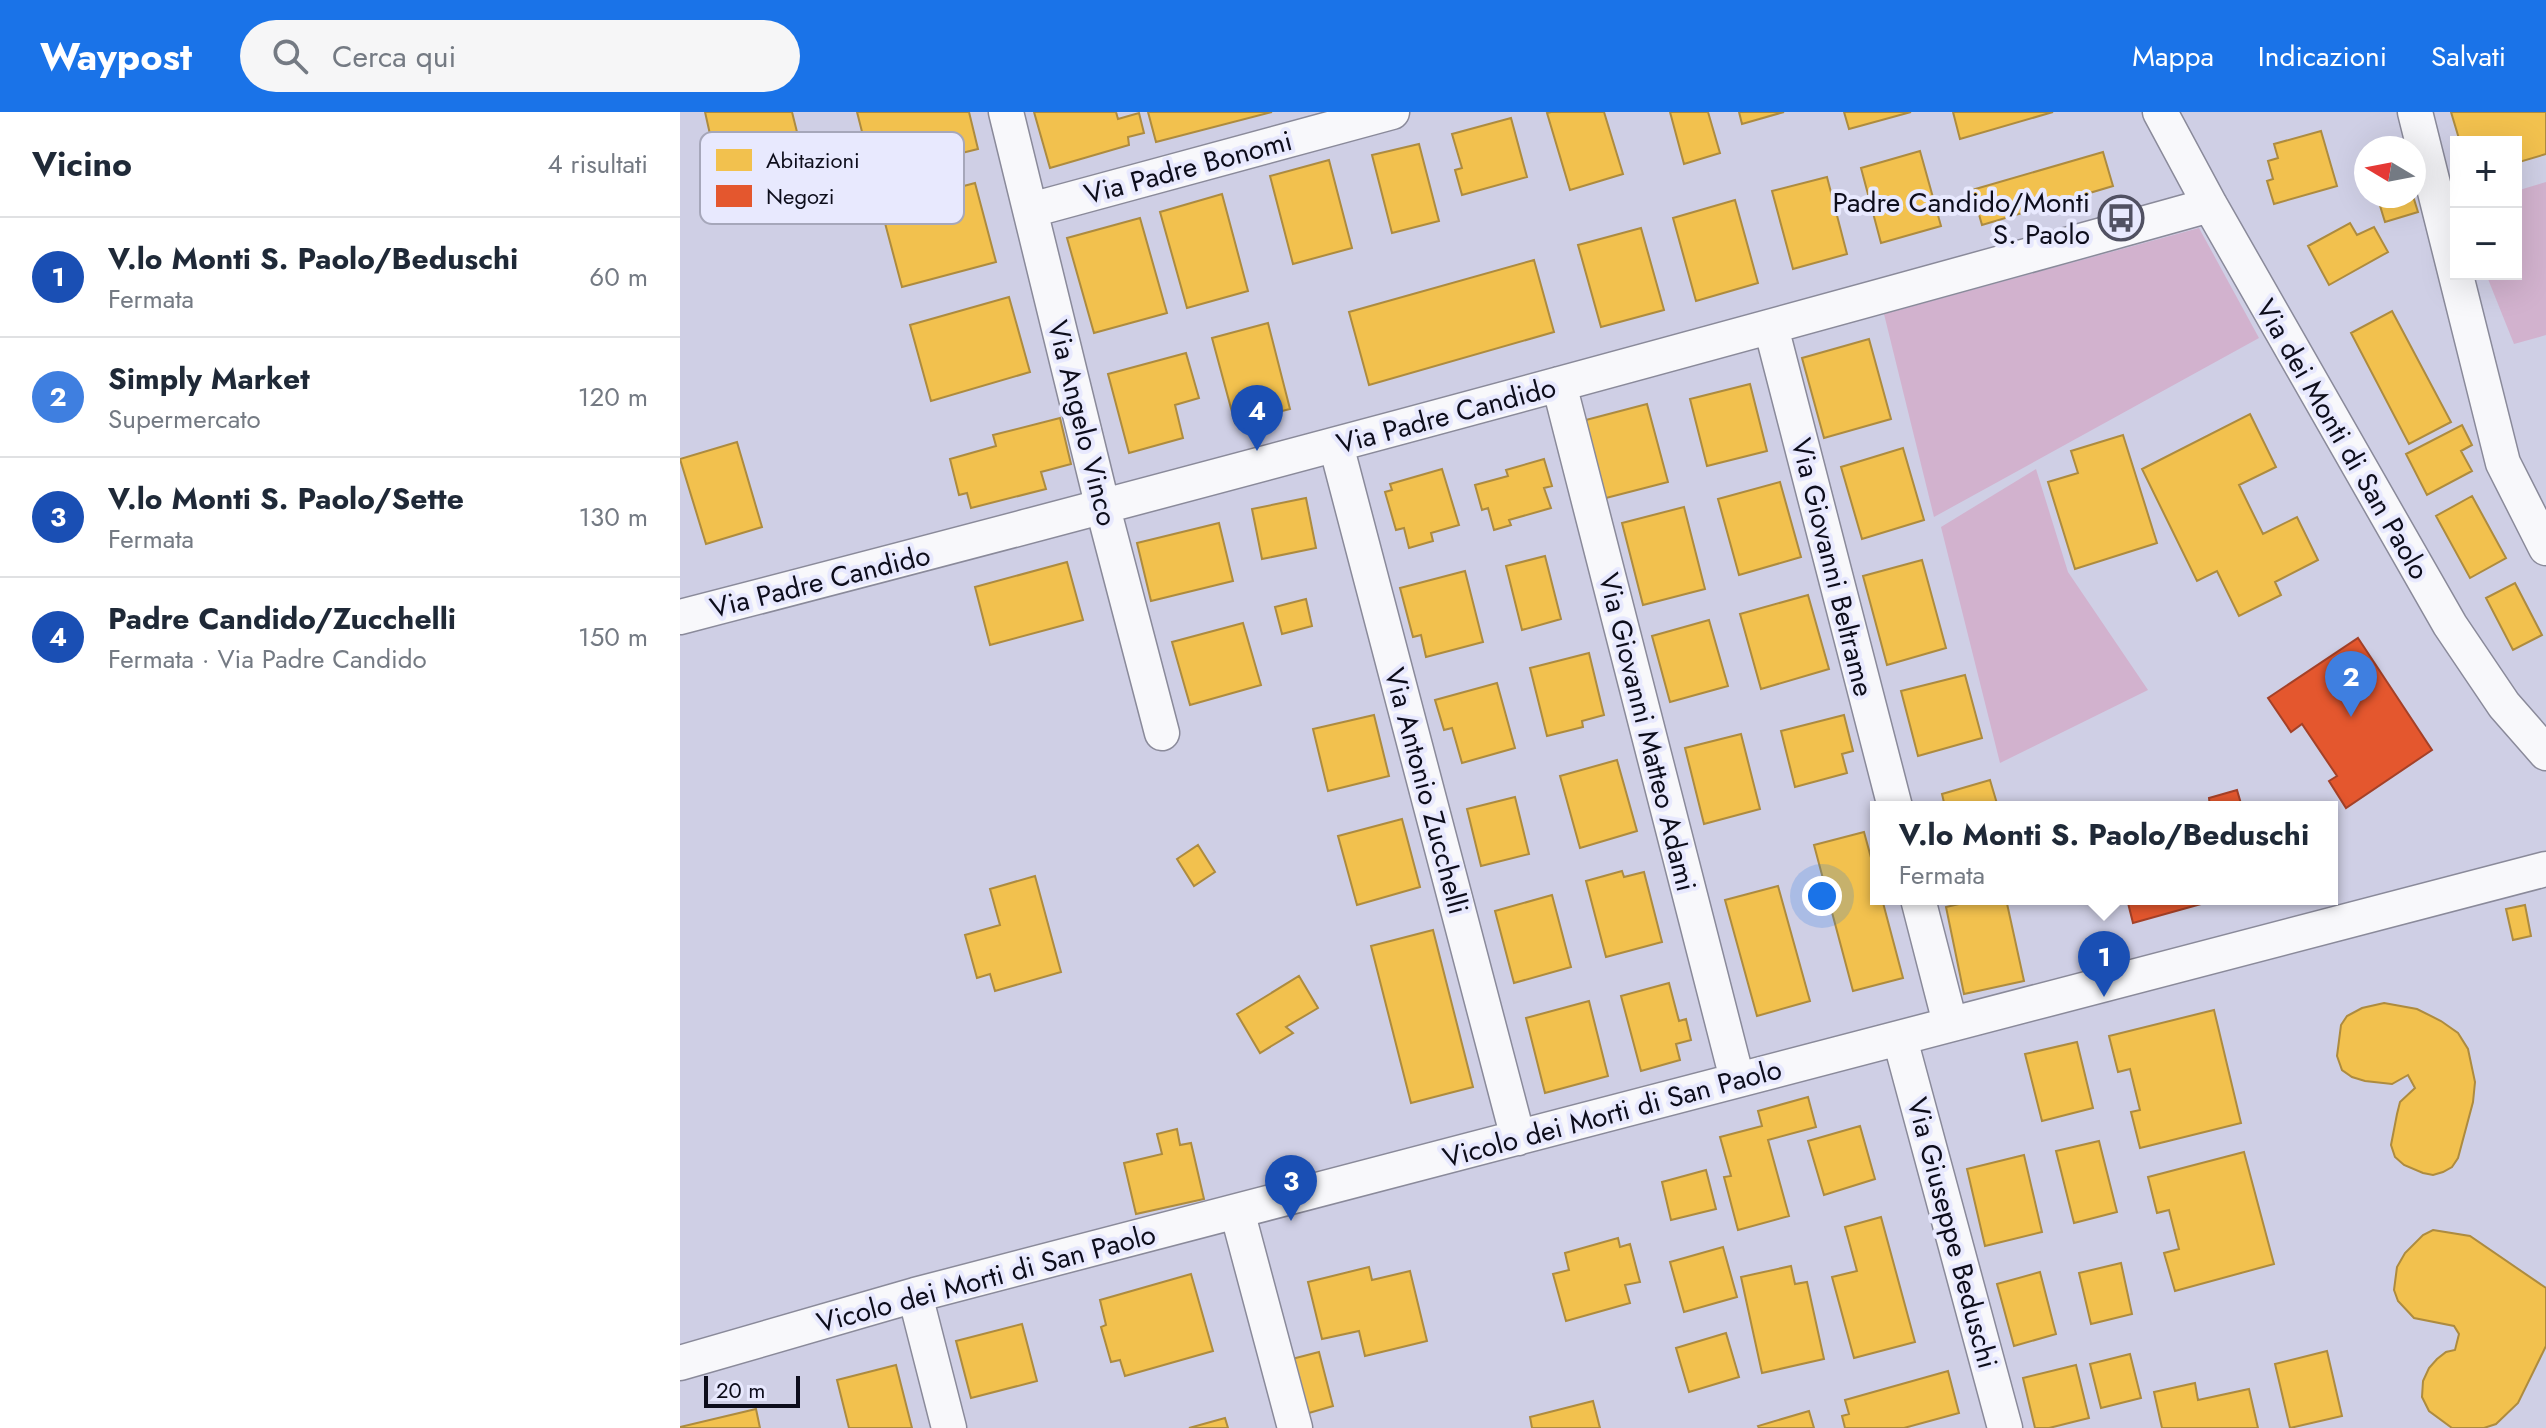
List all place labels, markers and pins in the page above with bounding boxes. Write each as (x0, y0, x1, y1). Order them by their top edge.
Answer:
place label: Padre Candido/Monti S. Paolo (1833, 182, 2090, 255)
bus stop icon: Padre Candido/Monti S. Paolo (2097, 194, 2145, 242)
pin: 4 (1231, 385, 1283, 451)
pin: 2 (2325, 651, 2377, 717)
pin: 1 (2078, 931, 2130, 997)
pin: 3 (1265, 1155, 1317, 1221)

